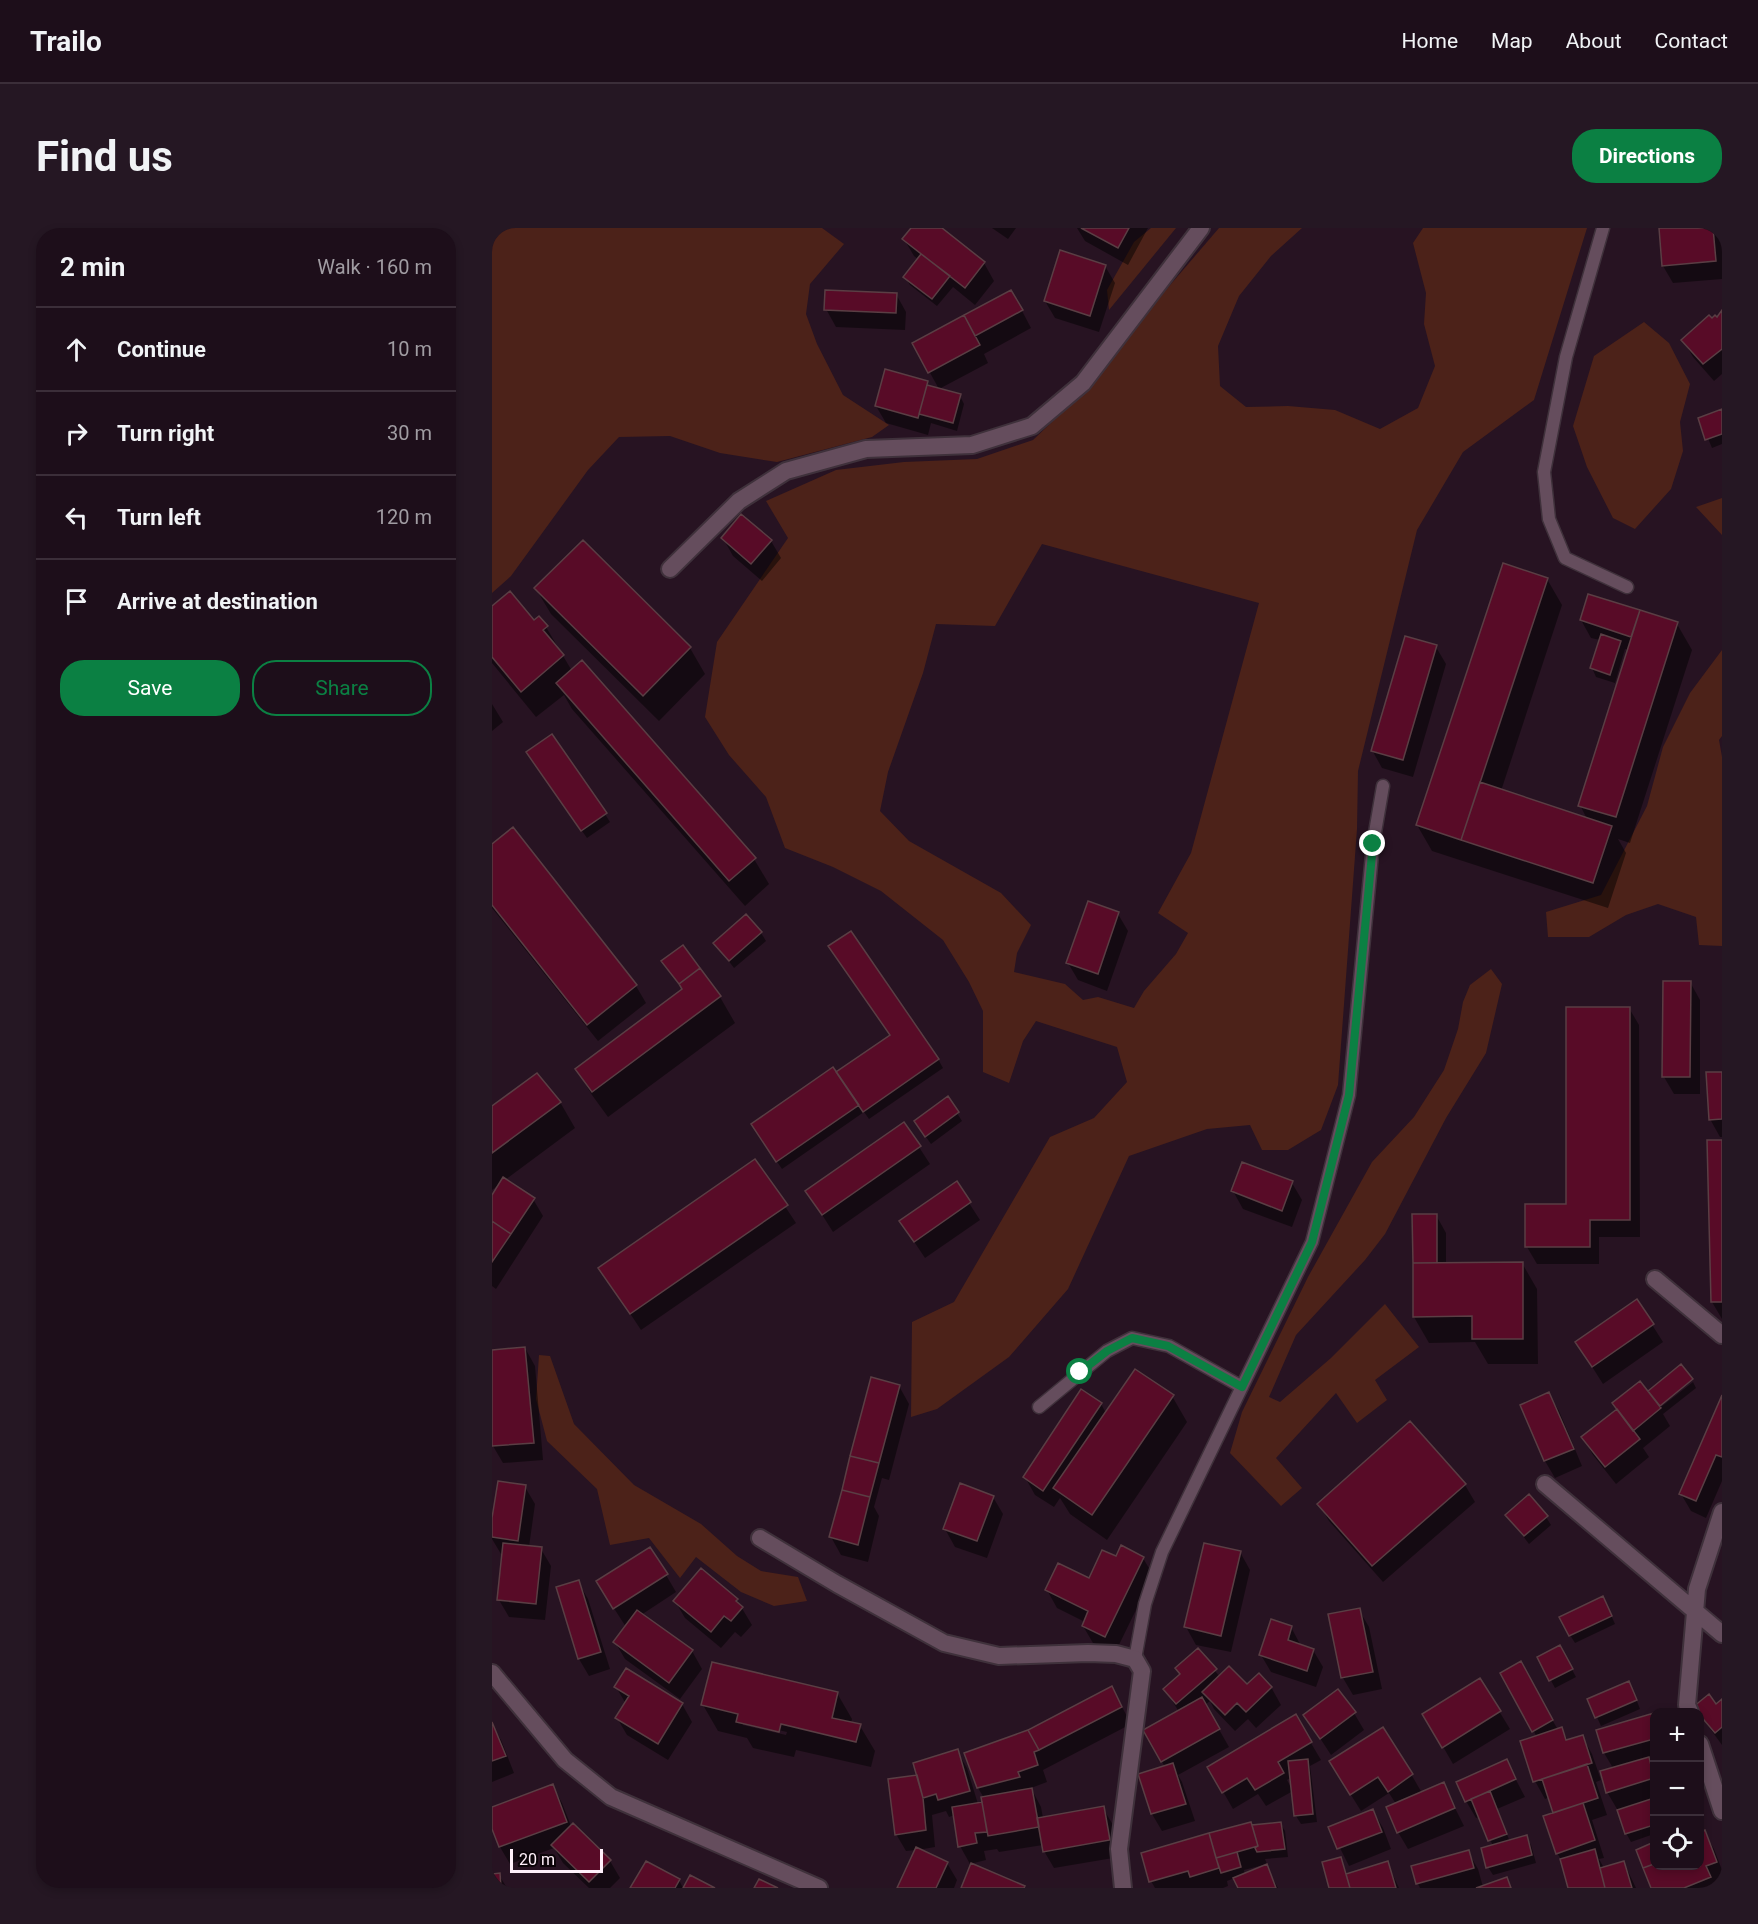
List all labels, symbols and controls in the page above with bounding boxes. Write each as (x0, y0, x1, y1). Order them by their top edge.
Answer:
text: Trailo (30, 25, 102, 58)
text: Home (1402, 29, 1458, 53)
text: Map (1491, 29, 1533, 53)
text: About (1566, 29, 1622, 53)
text: Contact (1655, 29, 1728, 53)
button: Directions (1572, 129, 1722, 183)
text: Find us (36, 132, 173, 181)
text: 2 min (60, 252, 125, 282)
text: Walk · 160 m (317, 255, 432, 279)
icon: ahead (60, 333, 93, 366)
text: Continue (117, 337, 206, 362)
text: 10 m (387, 337, 432, 361)
icon: right (60, 417, 93, 450)
text: Turn right (117, 421, 214, 446)
text: 30 m (387, 421, 432, 445)
icon: left (60, 501, 93, 534)
text: Turn left (117, 505, 201, 530)
text: 120 m (376, 505, 432, 529)
icon: arrive (60, 585, 93, 618)
text: Arrive at destination (117, 589, 318, 614)
button: Save (60, 660, 240, 716)
button: Share (252, 660, 432, 716)
route end (1359, 830, 1385, 856)
route start (1066, 1358, 1092, 1384)
map controls (1650, 1708, 1704, 1870)
button: + (1650, 1708, 1704, 1762)
button: − (1650, 1762, 1704, 1816)
button: locate (1650, 1816, 1704, 1870)
scale bar (510, 1846, 603, 1874)
text: 20 m (519, 1850, 555, 1869)

